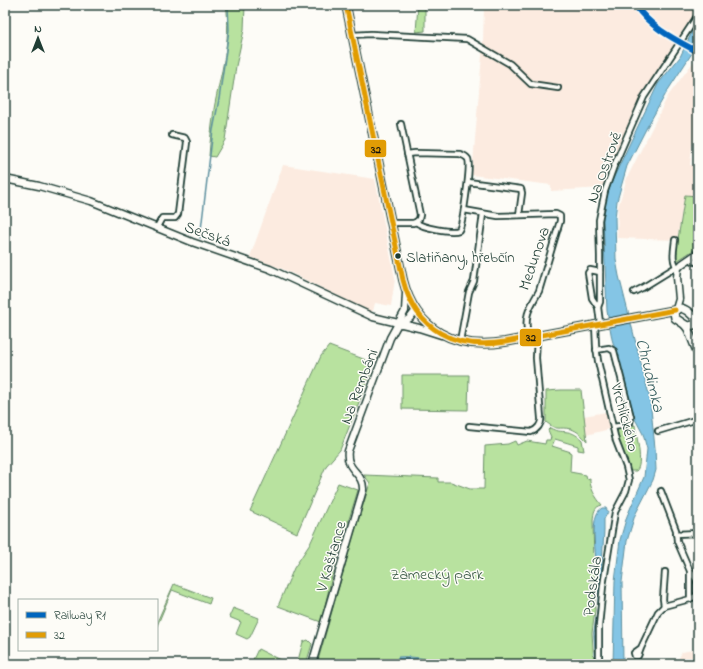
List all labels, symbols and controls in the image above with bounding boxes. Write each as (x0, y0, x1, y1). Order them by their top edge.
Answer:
north arrow (18, 18, 58, 58)
text: N (34, 21, 42, 37)
street label: Na Ostrově (581, 128, 629, 207)
line badge: 32 (364, 139, 387, 158)
text: 32 (370, 142, 382, 158)
street label: Sečská (181, 215, 234, 254)
street label: Medunova (513, 224, 557, 294)
place label: Slatiňany, hřebčín (406, 247, 515, 270)
marker: Slatiňany, hřebčín (393, 251, 403, 261)
line badge: 32 (519, 328, 542, 347)
text: 32 (525, 330, 537, 346)
water label: Chrudimka (628, 336, 671, 415)
street label: Na Rembáni (334, 345, 385, 428)
street label: Vrchlického (603, 380, 645, 454)
street label: V Kaštance (310, 518, 354, 596)
street label: Podskála (577, 555, 609, 618)
park label: Zámecký park (390, 563, 485, 587)
legend (18, 599, 158, 651)
text: Railway R1 (54, 607, 106, 626)
text: 32 (54, 627, 65, 645)

